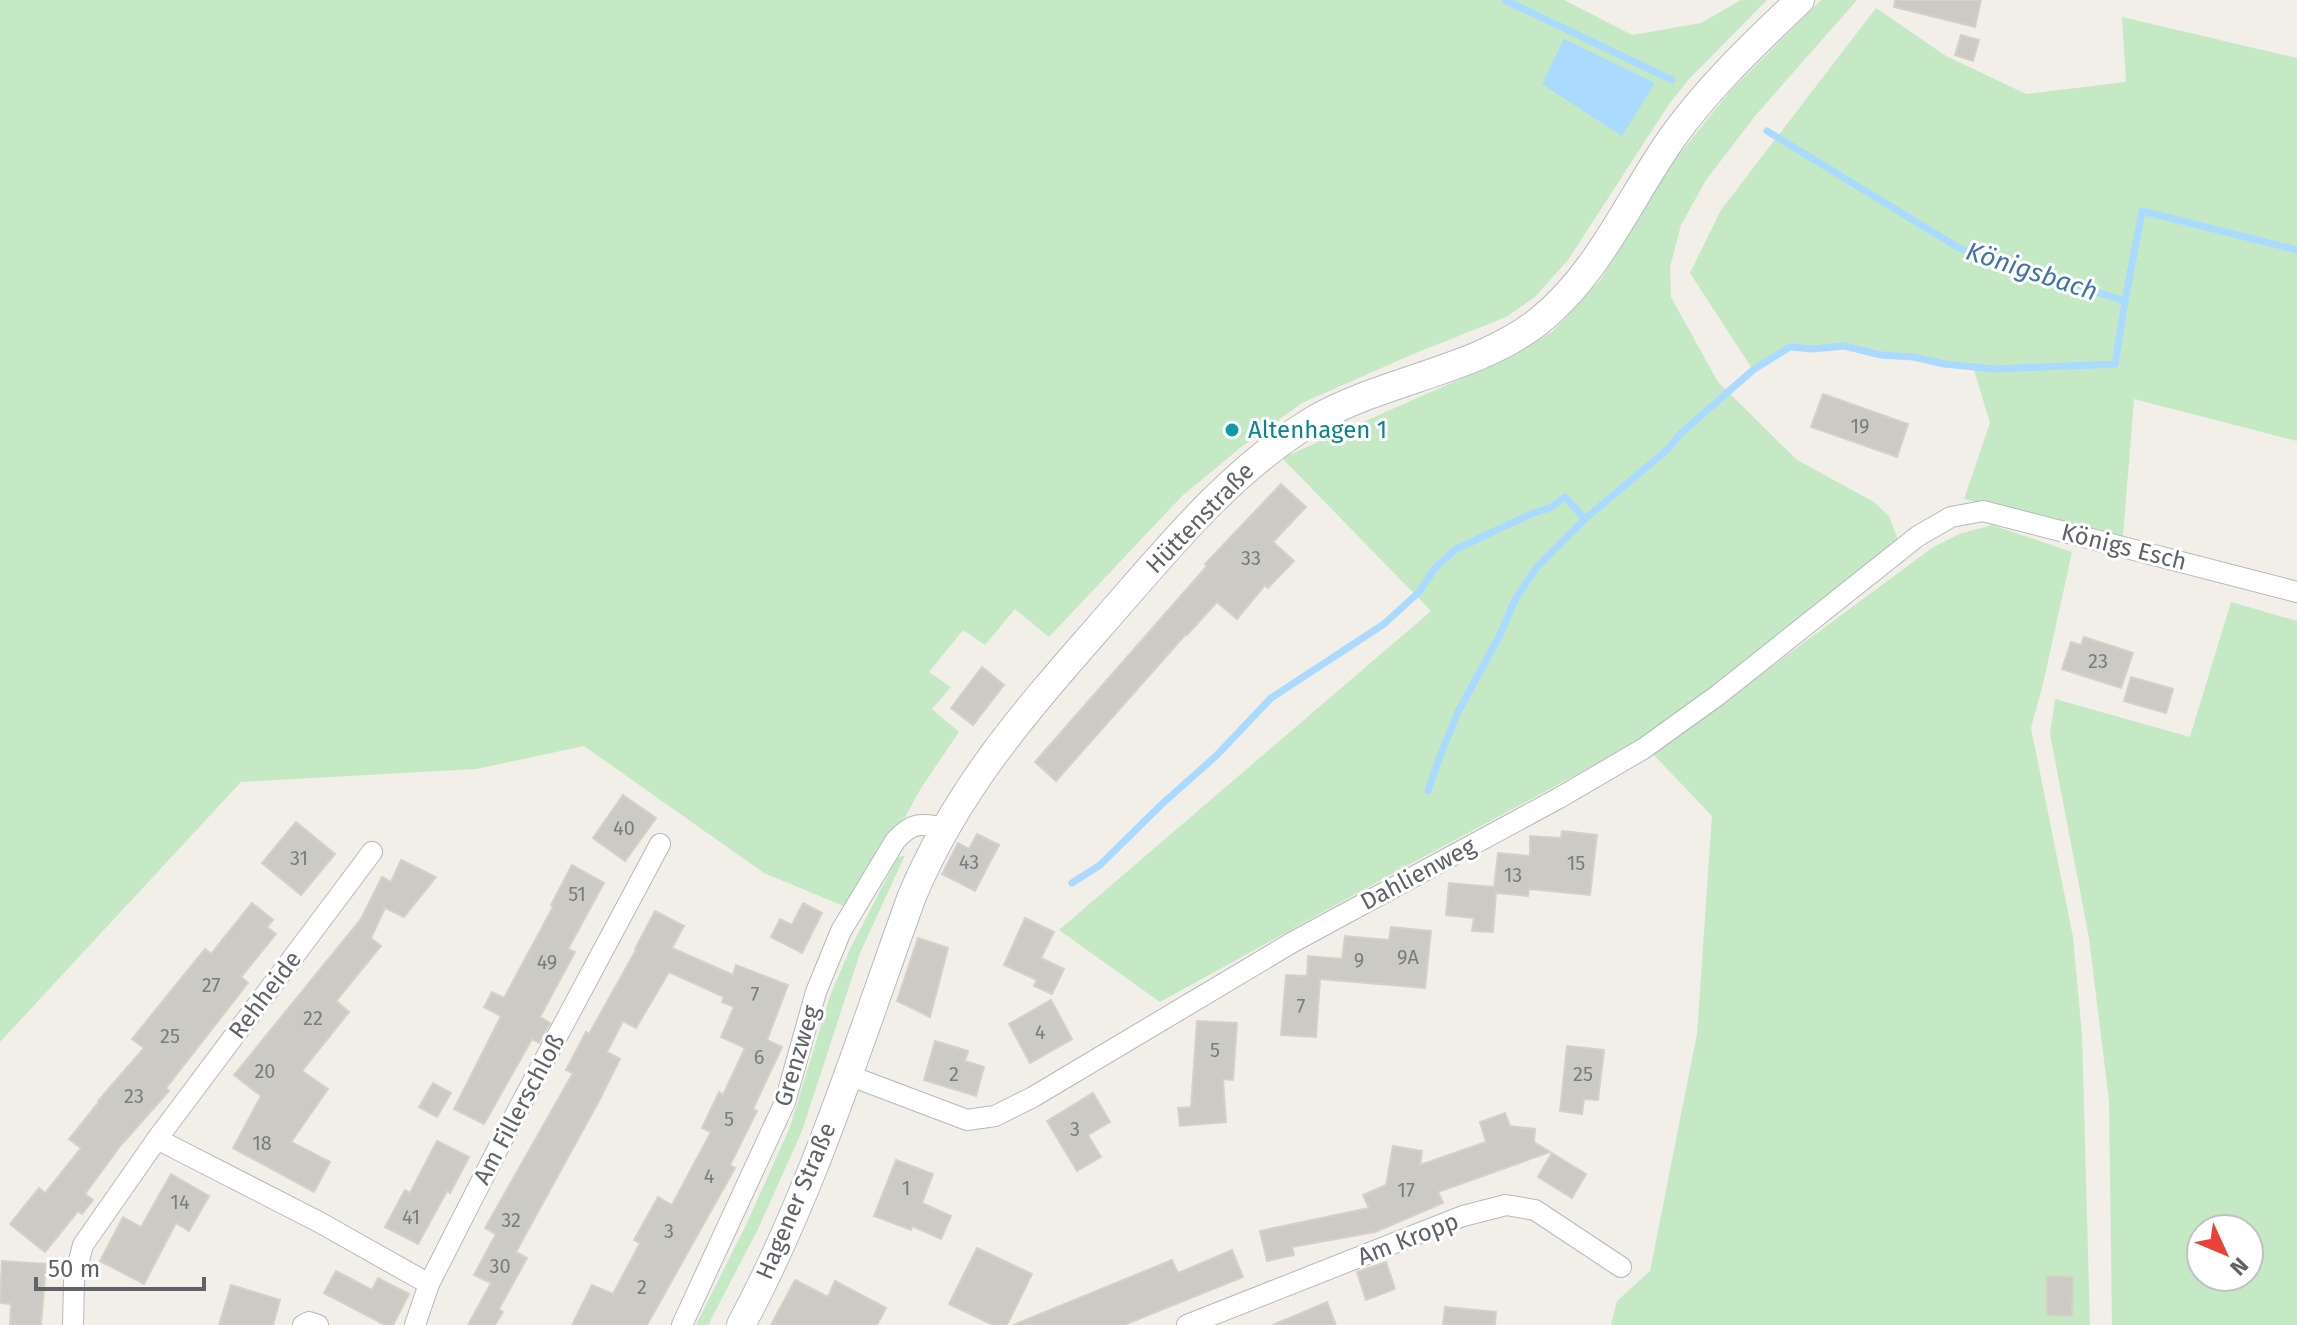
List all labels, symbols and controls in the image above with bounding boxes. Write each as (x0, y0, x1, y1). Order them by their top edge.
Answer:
water label: Königsbach (1962, 236, 2102, 307)
house number: 19 (1850, 414, 1870, 438)
place label: Altenhagen 1 (1248, 416, 1387, 444)
marker: Altenhagen 1 (1223, 421, 1241, 439)
street label: Hüttenstraße (1140, 457, 1260, 579)
street label: Königs Esch (2059, 518, 2189, 576)
house number: 33 (1241, 546, 1261, 570)
house number: 23 (2088, 649, 2108, 673)
house number: 40 (613, 816, 635, 840)
street label: Dahlienweg (1356, 832, 1481, 916)
house number: 31 (290, 846, 308, 870)
house number: 43 (959, 850, 979, 874)
house number: 15 (1567, 851, 1585, 875)
house number: 13 (1504, 863, 1522, 887)
house number: 51 (568, 882, 586, 906)
house number: 9A (1397, 945, 1419, 969)
street label: Rehheide (223, 946, 307, 1044)
house number: 9 (1354, 948, 1364, 972)
house number: 49 (537, 950, 557, 974)
house number: 27 (202, 973, 220, 997)
house number: 7 (751, 982, 760, 1006)
house number: 7 (1297, 994, 1306, 1018)
street label: Grenzweg (768, 1002, 826, 1110)
house number: 22 (303, 1006, 323, 1030)
house number: 4 (1035, 1020, 1046, 1044)
house number: 25 (160, 1024, 180, 1048)
street label: Am Fillerschloß (468, 1029, 570, 1189)
house number: 5 (1210, 1038, 1220, 1062)
house number: 6 (754, 1045, 764, 1069)
house number: 20 (254, 1059, 276, 1083)
house number: 2 (949, 1062, 959, 1086)
house number: 25 (1573, 1062, 1593, 1086)
house number: 23 (124, 1084, 144, 1108)
house number: 5 (724, 1107, 734, 1131)
house number: 3 (1070, 1117, 1080, 1141)
street label: Hagener Straße (750, 1118, 842, 1284)
house number: 18 (252, 1131, 272, 1155)
house number: 4 (704, 1164, 715, 1188)
house number: 1 (902, 1176, 910, 1200)
house number: 17 (1397, 1178, 1415, 1202)
house number: 14 (170, 1190, 190, 1214)
house number: 41 (402, 1205, 420, 1229)
street label: Am Kropp (1354, 1207, 1462, 1271)
house number: 32 (501, 1208, 521, 1232)
north arrow (2185, 1213, 2265, 1293)
house number: 3 (664, 1219, 674, 1243)
scale bar (36, 1241, 204, 1291)
text: N (2224, 1252, 2254, 1281)
house number: 30 (489, 1254, 511, 1278)
text: 50 m (48, 1255, 100, 1283)
house number: 2 (637, 1275, 647, 1299)

